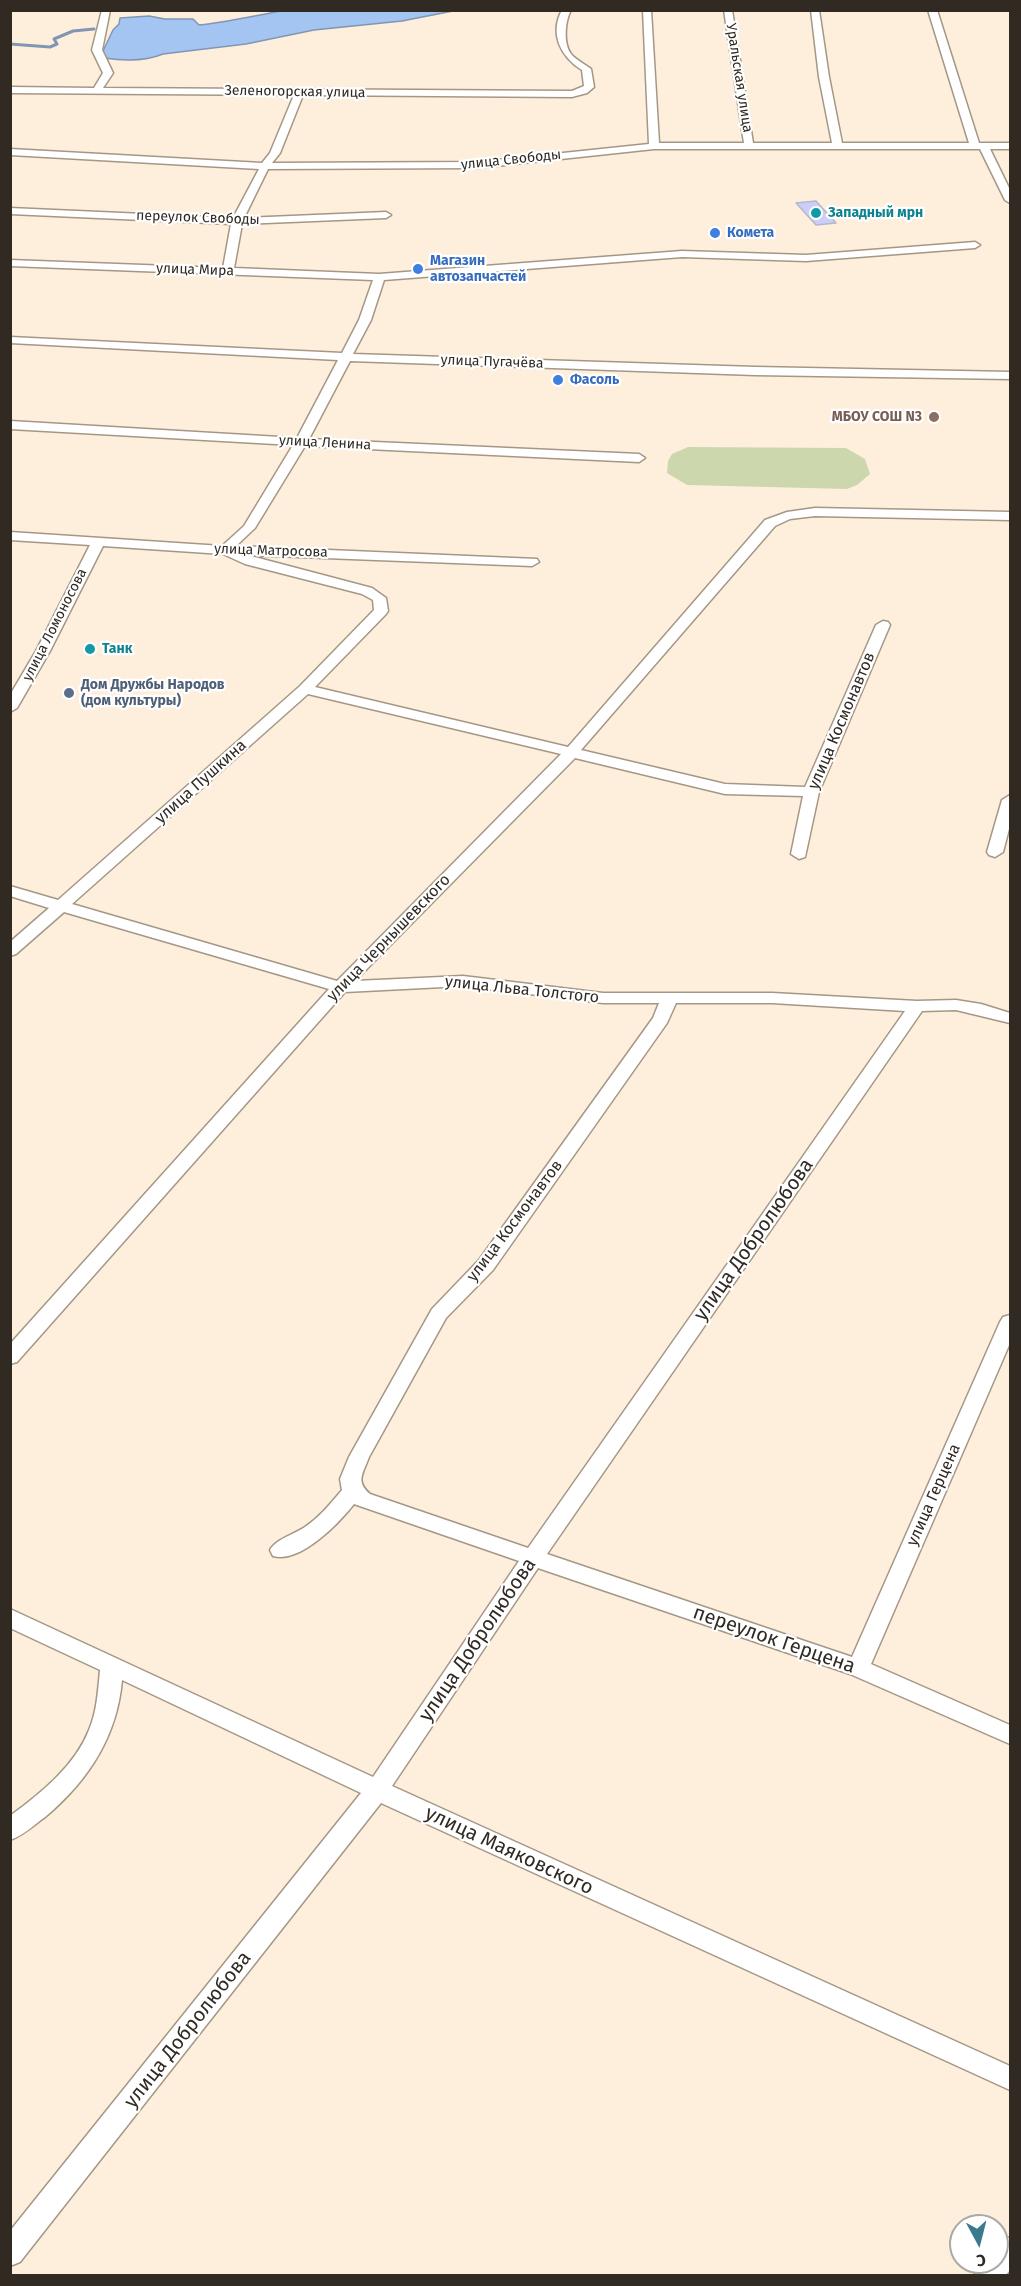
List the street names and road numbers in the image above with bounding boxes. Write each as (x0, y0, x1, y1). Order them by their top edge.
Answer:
street label: Уральская улица (722, 22, 756, 134)
street label: Зеленогорская улица (224, 82, 366, 102)
street label: улица Свободы (460, 146, 562, 174)
street label: переулок Свободы (136, 207, 260, 229)
street label: улица Мира (156, 260, 234, 280)
street label: улица Пугачёва (440, 352, 544, 372)
street label: улица Ленина (279, 432, 371, 454)
street label: улица Матросова (214, 541, 328, 561)
street label: улица Ломоносова (19, 566, 91, 684)
street label: улица Космонавтов (804, 650, 880, 792)
street label: улица Пушкина (151, 736, 251, 828)
street label: улица Чернышевского (323, 870, 455, 1006)
street label: улица Льва Толстого (444, 972, 600, 1008)
street label: улица Добролюбова (689, 1154, 819, 1326)
street label: улица Космонавтов (463, 1156, 567, 1286)
street label: улица Герцена (903, 1441, 965, 1549)
street label: улица Добролюбова (414, 1554, 542, 1726)
street label: переулок Герцена (690, 1601, 858, 1679)
street label: улица Маяковского (421, 1802, 597, 1900)
street label: улица Добролюбова (119, 1947, 257, 2113)

